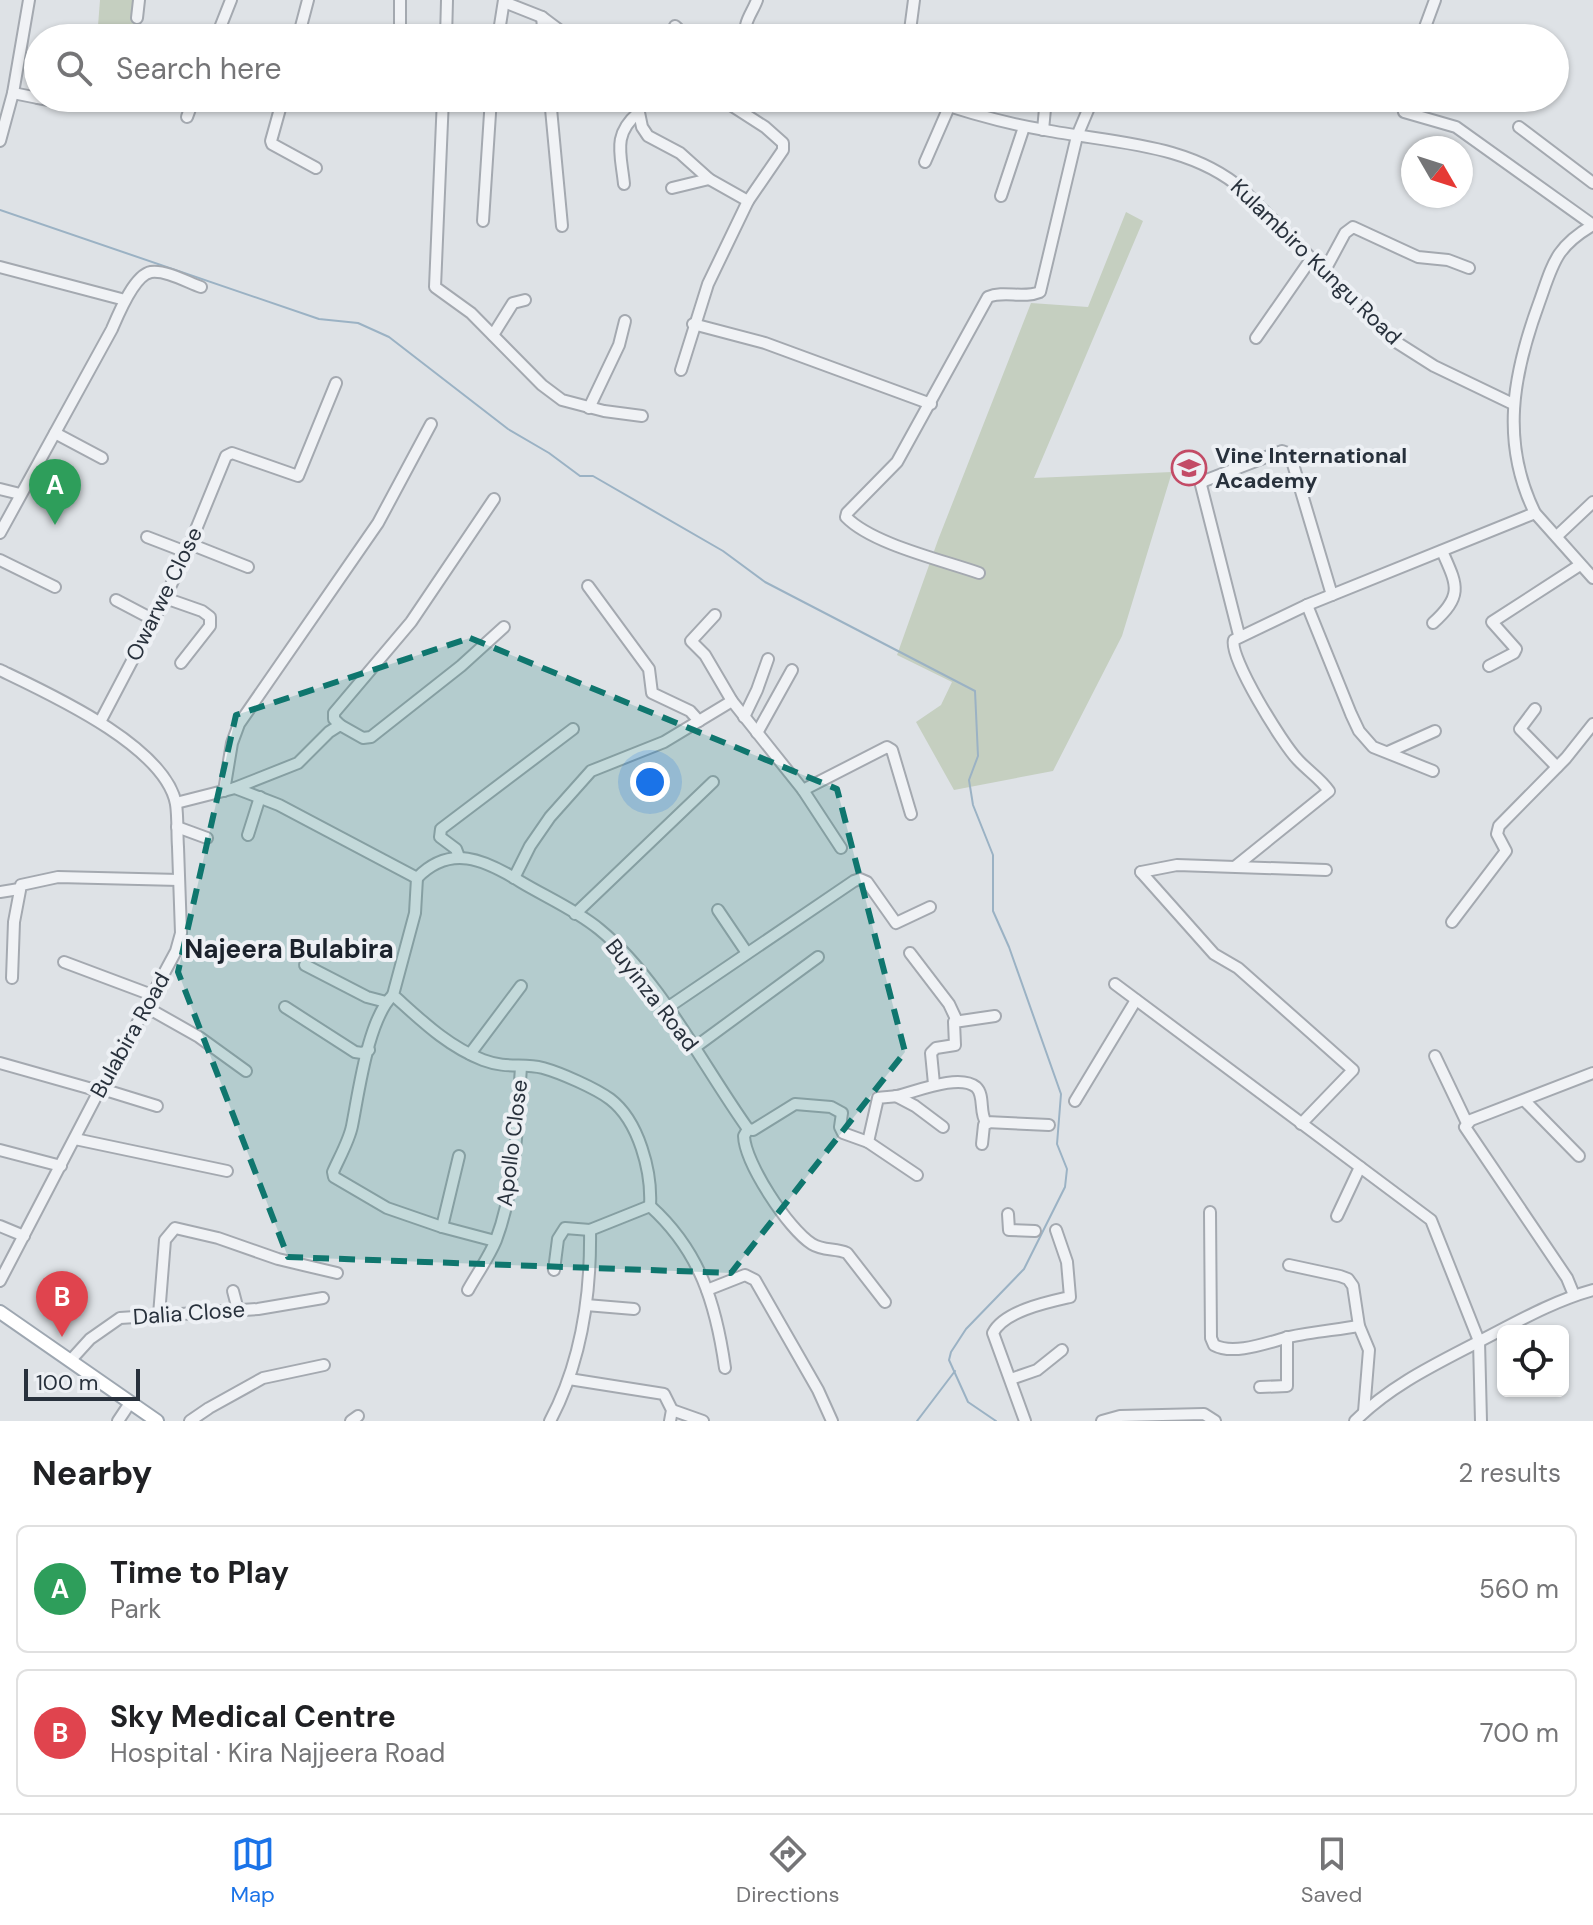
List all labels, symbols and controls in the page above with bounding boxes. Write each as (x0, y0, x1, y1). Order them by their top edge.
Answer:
search box (24, 24, 1569, 112)
icon: search (52, 46, 96, 90)
text: Search here (116, 49, 282, 88)
north arrow (1401, 136, 1473, 208)
street label: Kulambiro Kungu Road (1224, 173, 1408, 351)
place label: Vine International Academy (1215, 441, 1407, 495)
school or university icon: Vine International Academy (1170, 449, 1208, 487)
pin: A (29, 459, 81, 525)
street label: Owarwe Close (119, 522, 209, 666)
your location (630, 762, 670, 802)
district label: Najeera Bulabira (184, 932, 394, 966)
street label: Buyinza Road (599, 933, 705, 1057)
street label: Bulabira Road (84, 967, 176, 1103)
street label: Apollo Close (490, 1078, 534, 1208)
pin: B (36, 1271, 88, 1337)
street label: Dalia Close (132, 1295, 246, 1331)
map controls (1497, 1325, 1569, 1397)
button: locate (1497, 1325, 1569, 1397)
scale bar (24, 1365, 140, 1401)
text: 100 m (36, 1368, 98, 1397)
text: Nearby (32, 1451, 152, 1496)
text: 2 results (1458, 1456, 1561, 1490)
text: Time to Play (110, 1553, 289, 1592)
text: A (51, 1572, 69, 1606)
text: 560 m (1479, 1572, 1559, 1606)
text: Park (110, 1592, 161, 1626)
text: Sky Medical Centre (110, 1697, 396, 1736)
text: B (52, 1716, 68, 1750)
text: 700 m (1480, 1716, 1559, 1750)
text: Hospital · Kira Najjeera Road (110, 1736, 445, 1770)
tab: Map (231, 1832, 275, 1909)
tab: Directions (736, 1832, 840, 1909)
tab: Saved (1301, 1832, 1362, 1909)

